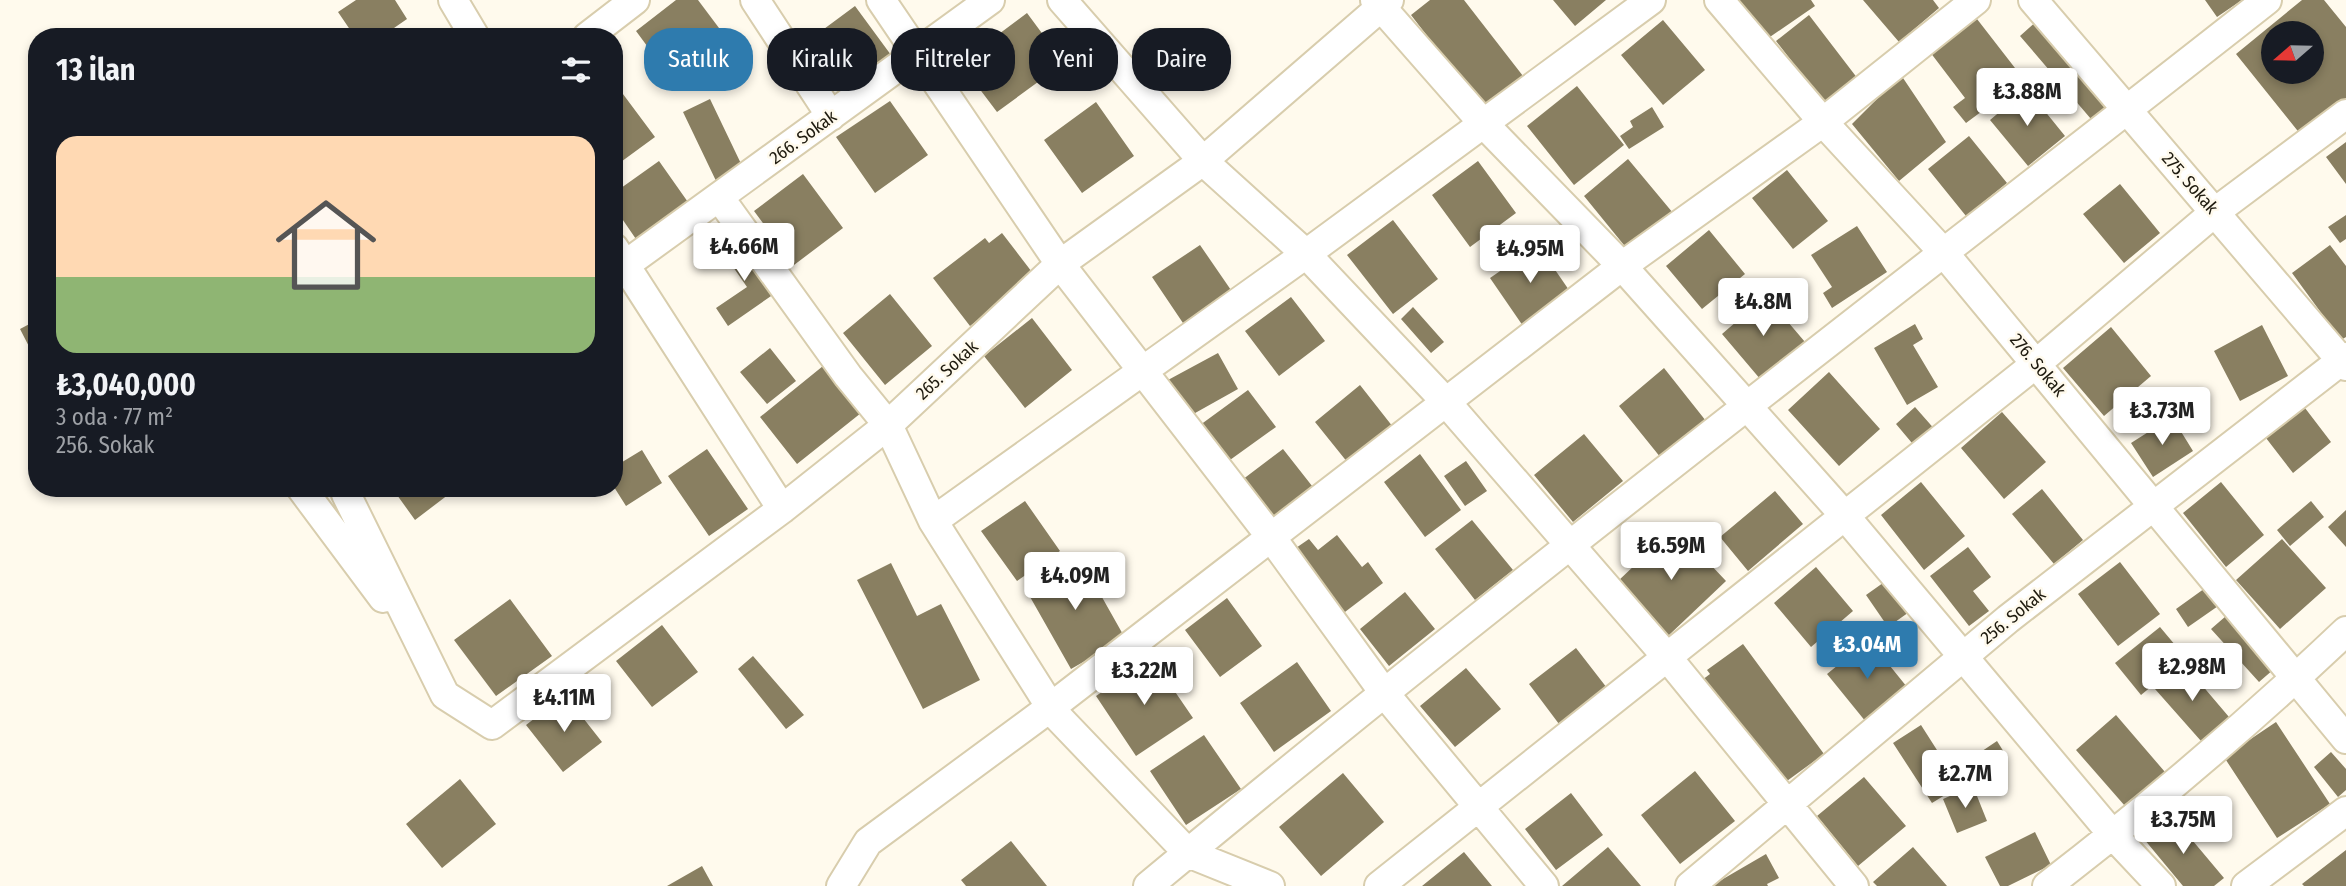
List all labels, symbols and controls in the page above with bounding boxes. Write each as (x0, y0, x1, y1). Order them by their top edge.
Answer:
north arrow (2261, 21, 2324, 84)
map controls (2261, 21, 2324, 84)
chip: Satılık (644, 28, 753, 91)
chip: Kiralık (767, 28, 877, 91)
chip: Filtreler (891, 28, 1015, 91)
chip: Yeni (1029, 28, 1118, 91)
chip: Daire (1132, 28, 1231, 91)
icon: filters (557, 51, 595, 89)
text: 13 ilan (56, 52, 136, 88)
pin: ₺3.88M (1970, 68, 2084, 128)
text: ₺3.88M (1993, 77, 2061, 105)
street label: 266. Sokak (765, 105, 841, 169)
street label: 275. Sokak (2157, 148, 2223, 219)
icon: home (263, 182, 389, 308)
pin: ₺4.66M (687, 224, 801, 283)
pin: ₺4.95M (1473, 226, 1587, 285)
text: ₺4.66M (709, 232, 779, 260)
text: ₺4.95M (1496, 234, 1564, 262)
pin: ₺4.8M (1714, 278, 1812, 338)
text: ₺4.8M (1734, 287, 1792, 315)
street label: 276. Sokak (2005, 329, 2071, 401)
street label: 265. Sokak (911, 335, 983, 404)
text: ₺3,040,000 (56, 367, 196, 403)
pin: ₺3.73M (2105, 388, 2219, 447)
text: ₺3.73M (2129, 396, 2195, 424)
text: 3 oda · 77 m² (56, 403, 173, 431)
text: 256. Sokak (56, 431, 154, 459)
pin: ₺6.59M (1614, 522, 1728, 582)
text: ₺6.59M (1637, 531, 1705, 559)
pin: ₺4.09M (1018, 552, 1132, 612)
text: ₺4.09M (1040, 561, 1110, 589)
street label: 256. Sokak (1976, 583, 2050, 649)
pin: ₺3.04M (1810, 622, 1924, 681)
text: ₺3.04M (1833, 630, 1901, 658)
pin: ₺2.98M (2135, 644, 2249, 703)
pin: ₺3.22M (1087, 648, 1201, 707)
text: ₺2.98M (2158, 652, 2226, 680)
text: ₺3.22M (1111, 656, 1177, 684)
pin: ₺4.11M (507, 674, 621, 734)
text: ₺4.11M (533, 683, 595, 711)
pin: ₺2.7M (1916, 750, 2014, 810)
text: ₺2.7M (1938, 759, 1992, 787)
pin: ₺3.75M (2126, 796, 2240, 856)
text: ₺3.75M (2150, 805, 2216, 833)

